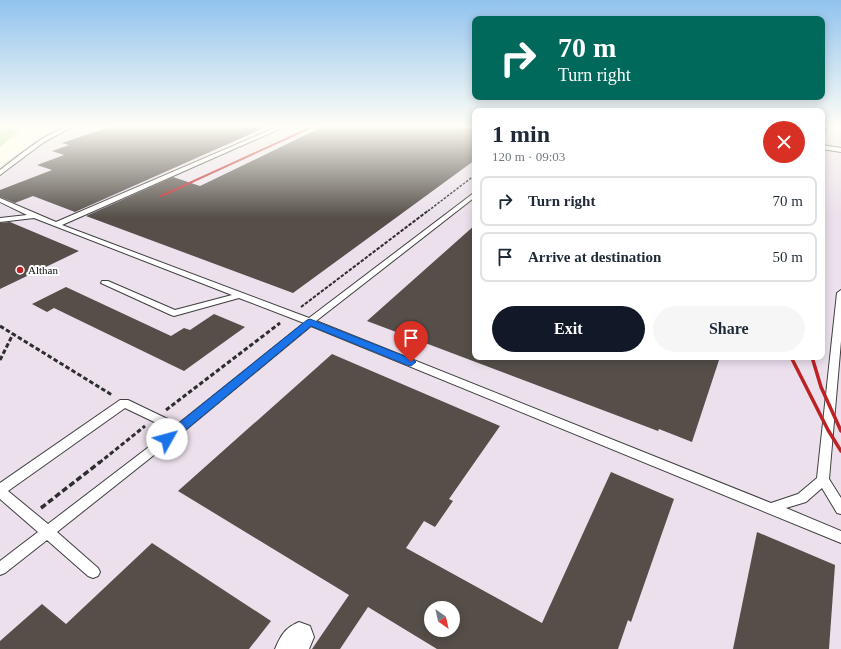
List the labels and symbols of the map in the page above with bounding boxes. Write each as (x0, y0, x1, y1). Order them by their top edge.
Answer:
place label: Althan (28, 264, 58, 276)
marker: Althan (15, 265, 25, 275)
pin (394, 321, 428, 362)
position arrow (146, 418, 188, 460)
north arrow (424, 601, 460, 637)

